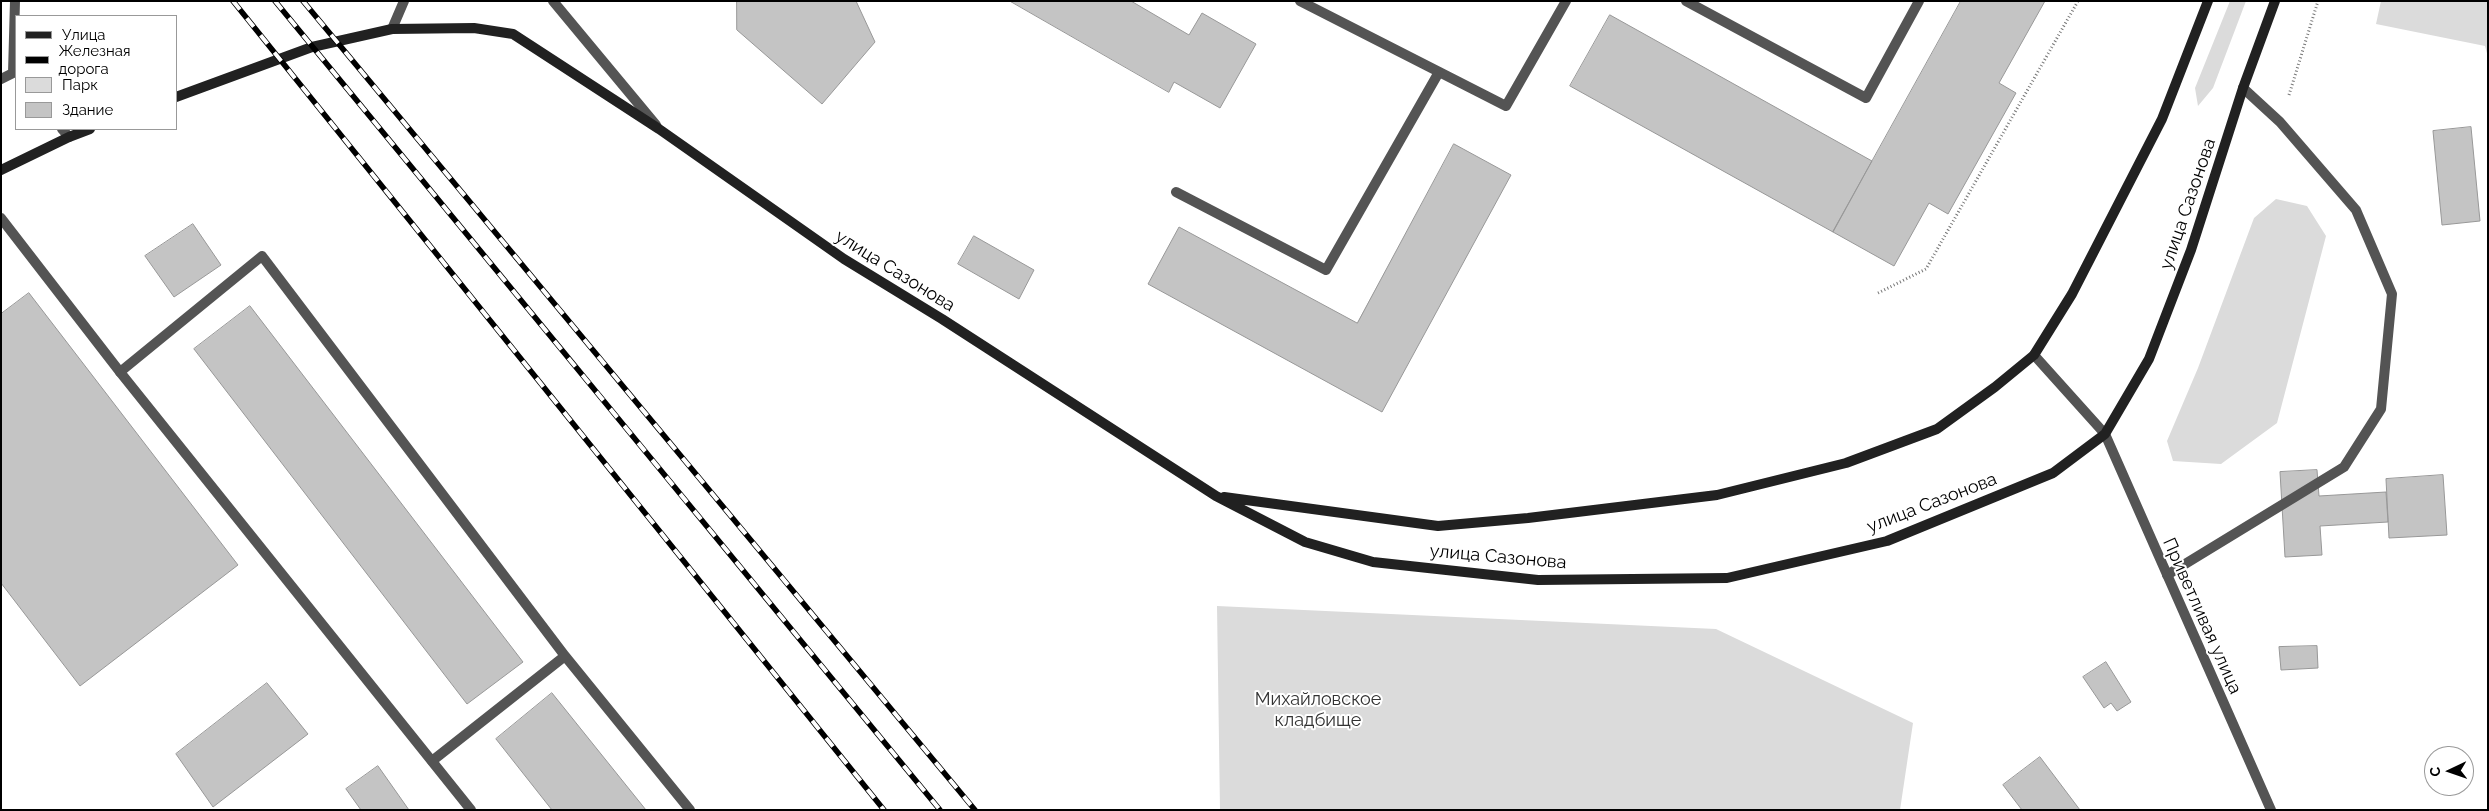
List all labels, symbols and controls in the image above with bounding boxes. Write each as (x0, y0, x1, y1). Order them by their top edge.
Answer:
legend (15, 15, 178, 130)
text: Улица (62, 26, 106, 44)
text: Железная дорога (59, 42, 131, 78)
text: Парк (62, 76, 98, 94)
text: Здание (62, 101, 113, 119)
street label: улица Сазонова (2155, 136, 2221, 272)
street label: улица Сазонова (831, 225, 959, 317)
street label: улица Сазонова (1864, 468, 2000, 538)
street label: Приветливая улица (2158, 535, 2246, 697)
street label: улица Сазонова (1429, 540, 1567, 574)
park label: Михайловское кладбище (1255, 689, 1381, 732)
north arrow (2424, 746, 2474, 796)
text: С (2427, 767, 2443, 777)

